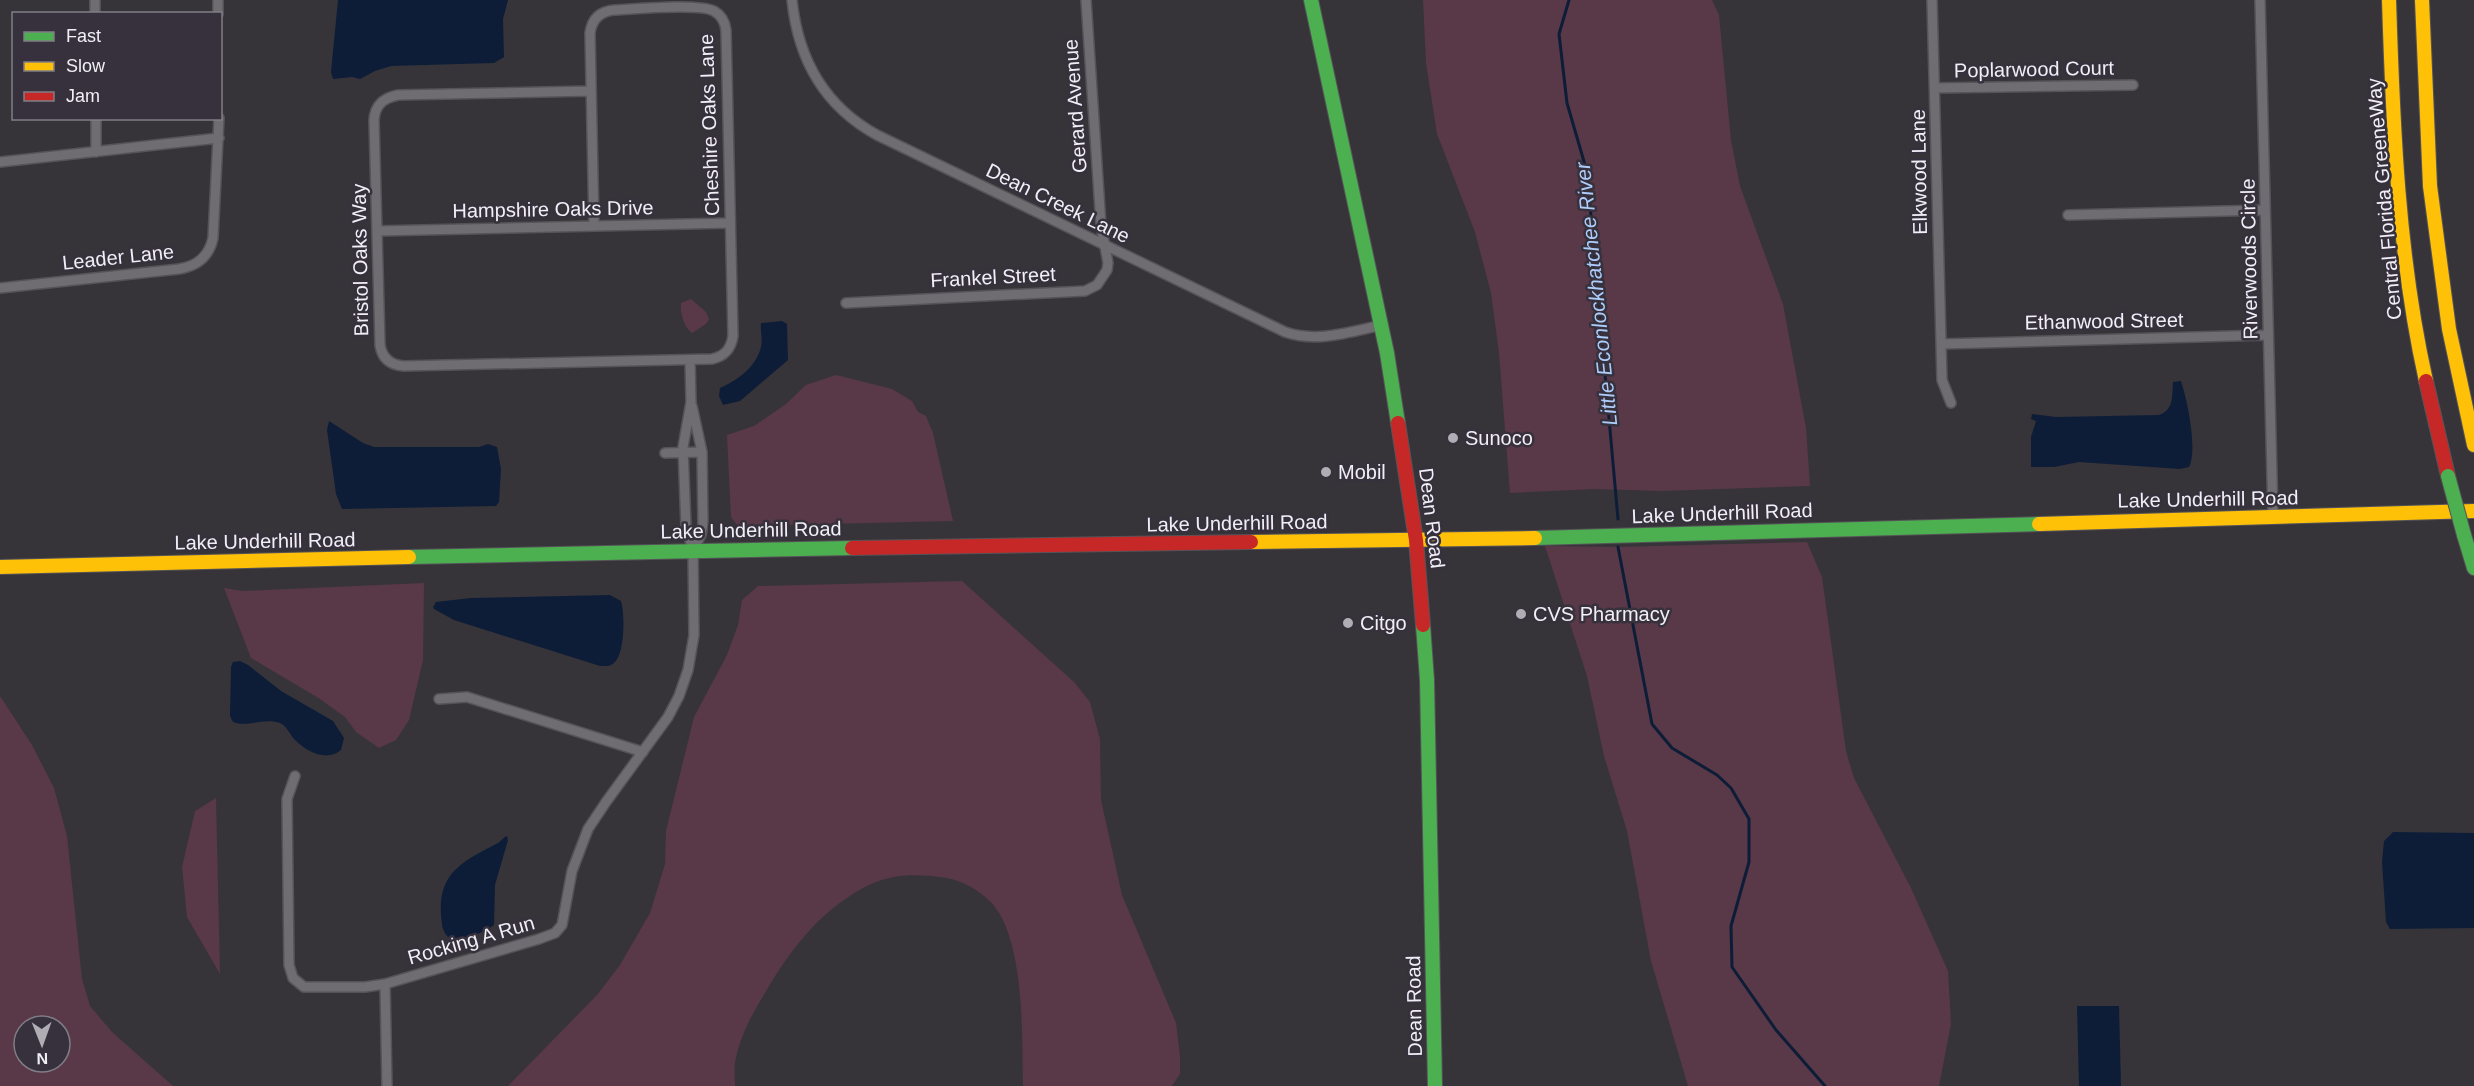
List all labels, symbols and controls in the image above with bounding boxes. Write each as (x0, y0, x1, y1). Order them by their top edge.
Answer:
legend (12, 12, 222, 120)
text: Fast (66, 26, 101, 46)
street label: Cheshire Oaks Lane (695, 34, 723, 216)
street label: Gerard Avenue (1059, 38, 1091, 174)
text: Slow (66, 56, 106, 76)
street label: Poplarwood Court (1954, 57, 2115, 81)
street label: Central Florida GreeneWay (2362, 77, 2406, 321)
text: Jam (66, 86, 100, 106)
street label: Elkwood Lane (1907, 109, 1931, 235)
street label: Dean Creek Lane (983, 159, 1133, 247)
water label: Little Econlockhatchee River (1571, 160, 1621, 427)
street label: Riverwoods Circle (2237, 178, 2261, 340)
street label: Bristol Oaks Way (348, 184, 372, 336)
street label: Hampshire Oaks Drive (452, 196, 654, 222)
street label: Leader Lane (61, 240, 175, 274)
street label: Frankel Street (930, 263, 1057, 291)
street label: Ethanwood Street (2024, 309, 2184, 333)
place label: Sunoco (1465, 427, 1533, 449)
marker: Sunoco (1446, 431, 1460, 445)
place label: Mobil (1338, 461, 1386, 483)
marker: Mobil (1319, 465, 1333, 479)
street label: Dean Road (1415, 466, 1449, 570)
street label: Lake Underhill Road (2117, 486, 2299, 512)
street label: Lake Underhill Road (1631, 499, 1813, 527)
street label: Lake Underhill Road (1146, 510, 1328, 536)
street label: Lake Underhill Road (660, 517, 842, 543)
street label: Lake Underhill Road (174, 528, 356, 554)
place label: CVS Pharmacy (1533, 603, 1670, 625)
marker: CVS Pharmacy (1514, 607, 1528, 621)
place label: Citgo (1360, 612, 1407, 634)
marker: Citgo (1341, 616, 1355, 630)
street label: Rocking A Run (405, 911, 537, 969)
street label: Dean Road (1402, 955, 1426, 1057)
north arrow (12, 1014, 72, 1074)
text: N (36, 1050, 48, 1067)

